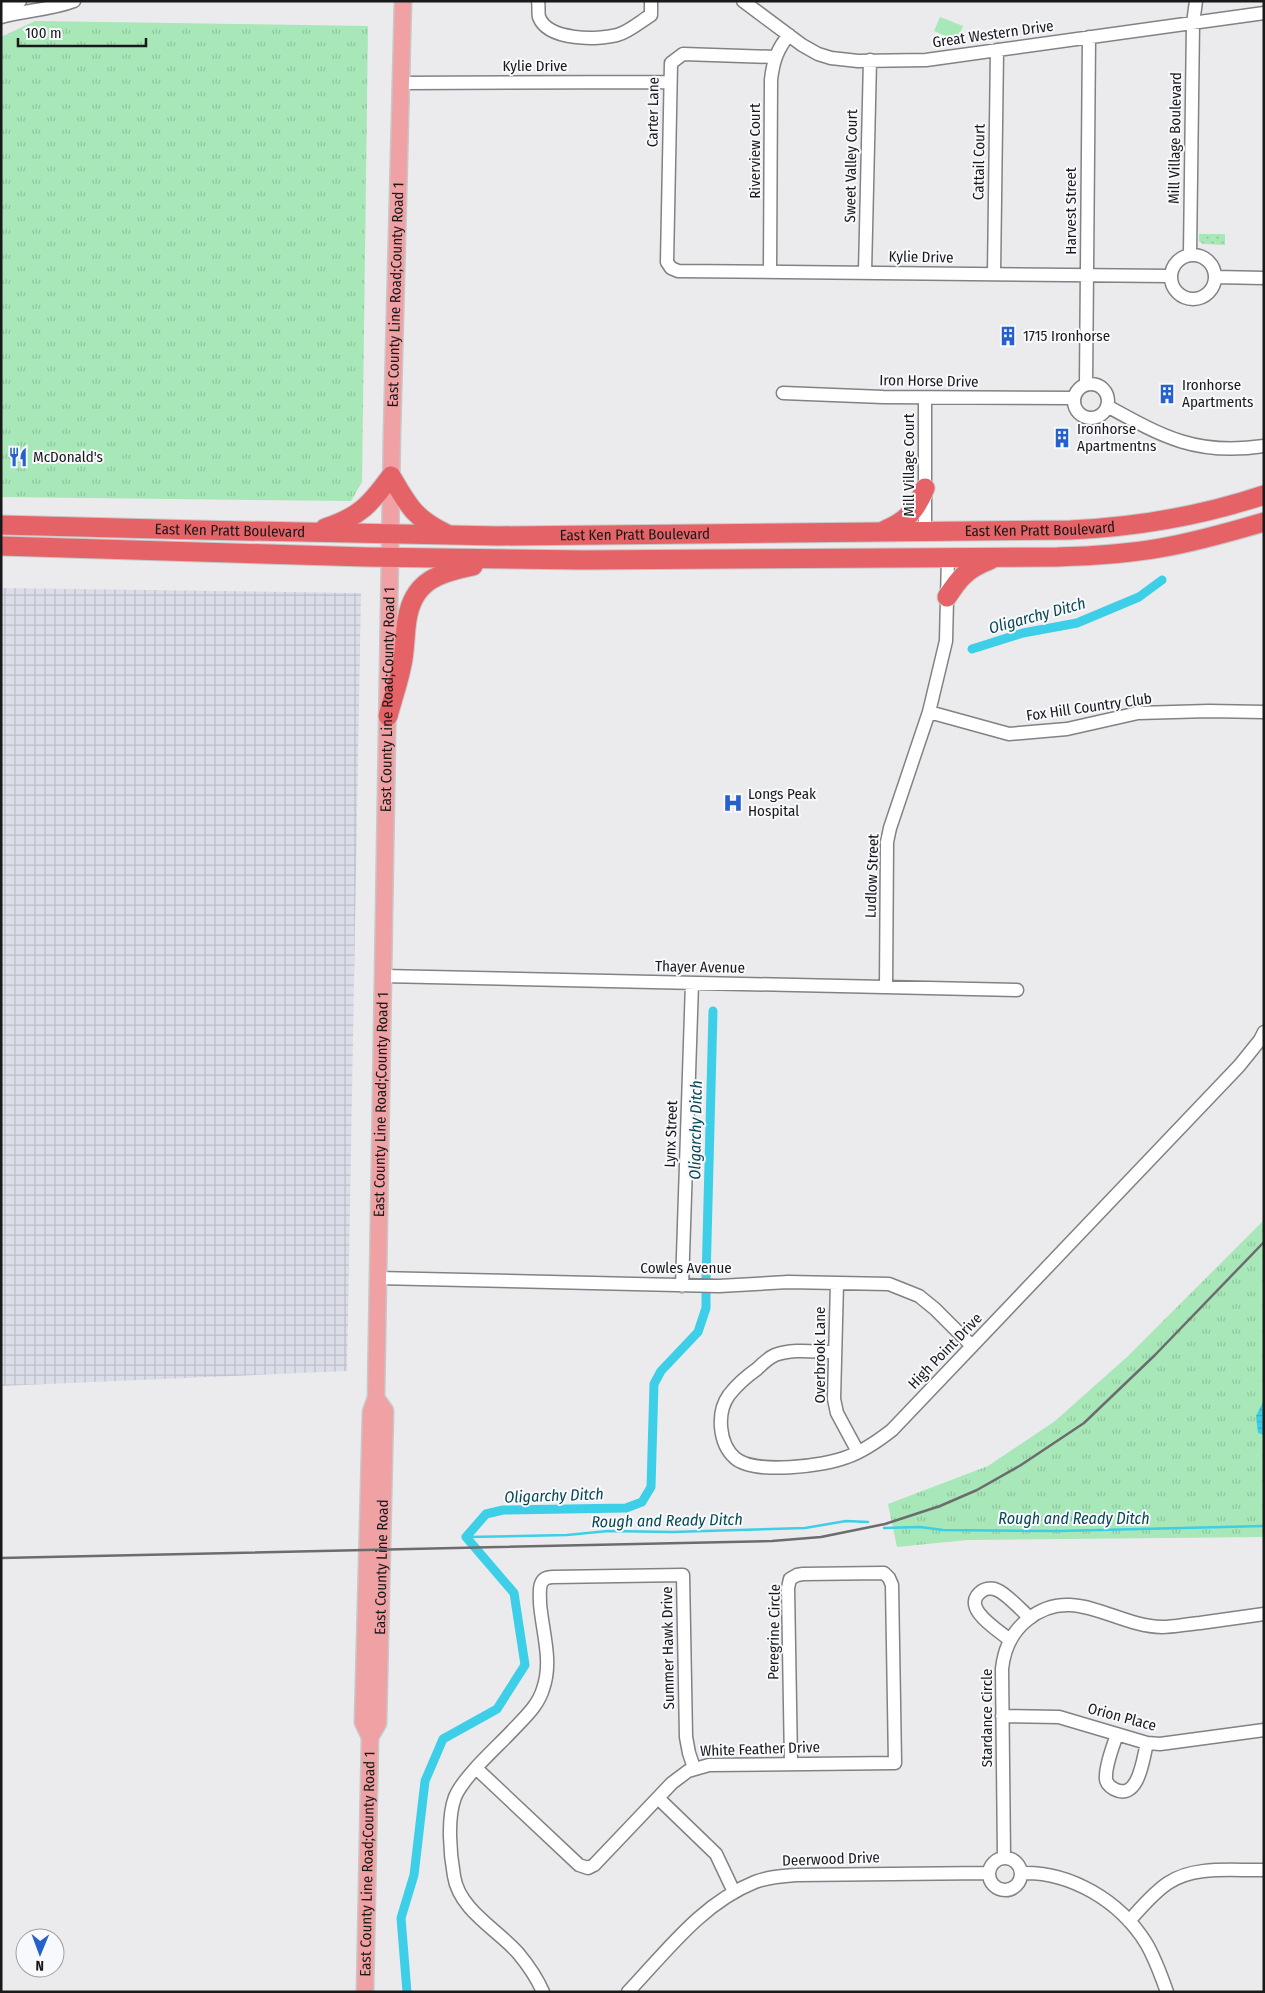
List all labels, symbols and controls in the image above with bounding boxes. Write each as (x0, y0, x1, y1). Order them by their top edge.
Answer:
scale bar (18, 15, 145, 47)
street label: Great Western Drive (931, 17, 1055, 51)
text: 100 m (25, 24, 62, 42)
street label: Kylie Drive (503, 57, 567, 75)
street label: Mill Village Boulevard (1165, 72, 1185, 204)
street label: Carter Lane (643, 77, 663, 147)
street label: Riverview Court (746, 103, 764, 199)
street label: Sweet Valley Court (841, 109, 861, 223)
street label: Cattail Court (969, 124, 989, 200)
street label: Harvest Street (1062, 167, 1080, 255)
street label: East County Line Road;County Road 1 (384, 182, 407, 408)
street label: Kylie Drive (888, 247, 954, 267)
building icon: 1715 Ironhorse (997, 325, 1019, 347)
place label: 1715 Ironhorse (1023, 327, 1110, 345)
street label: Iron Horse Drive (879, 371, 979, 391)
place label: Ironhorse Apartments (1182, 376, 1253, 411)
building icon: Ironhorse Apartments (1156, 383, 1178, 405)
street label: Mill Village Court (900, 413, 918, 517)
place label: Ironhorse Apartmentns (1077, 420, 1156, 455)
building icon: Ironhorse Apartmentns (1051, 427, 1073, 449)
restaurant icon: McDonald's (7, 446, 29, 468)
place label: McDonald's (33, 448, 103, 466)
street label: East Ken Pratt Boulevard (965, 518, 1116, 540)
street label: East Ken Pratt Boulevard (154, 520, 305, 541)
street label: East Ken Pratt Boulevard (560, 525, 710, 544)
street label: East County Line Road;County Road 1 (377, 587, 398, 812)
water label: Oligarchy Ditch (987, 593, 1088, 638)
street label: Fox Hill Country Club (1025, 689, 1153, 725)
place label: Longs Peak Hospital (748, 785, 816, 820)
hospital icon: Longs Peak Hospital (722, 792, 744, 814)
street label: Ludlow Street (862, 833, 882, 918)
street label: Thayer Avenue (655, 957, 745, 977)
street label: East County Line Road;County Road 1 (370, 992, 392, 1217)
water label: Oligarchy Ditch (685, 1080, 706, 1180)
street label: Lynx Street (661, 1100, 681, 1168)
street label: Cowles Avenue (640, 1259, 732, 1277)
street label: Overbrook Lane (811, 1307, 829, 1403)
street label: High Point Drive (904, 1309, 986, 1393)
water label: Oligarchy Ditch (504, 1484, 604, 1507)
street label: East County Line Road (371, 1499, 392, 1635)
water label: Rough and Ready Ditch (998, 1509, 1150, 1528)
water label: Rough and Ready Ditch (591, 1510, 743, 1531)
street label: Peregrine Circle (764, 1584, 784, 1680)
street label: Summer Hawk Drive (658, 1586, 678, 1710)
street label: Stardance Circle (978, 1669, 996, 1767)
street label: Orion Place (1086, 1699, 1158, 1735)
street label: White Feather Drive (700, 1738, 820, 1760)
street label: East County Line Road;County Road 1 (356, 1751, 379, 1977)
street label: Deerwood Drive (782, 1848, 880, 1870)
north arrow (15, 1928, 65, 1978)
text: N (35, 1957, 44, 1974)

